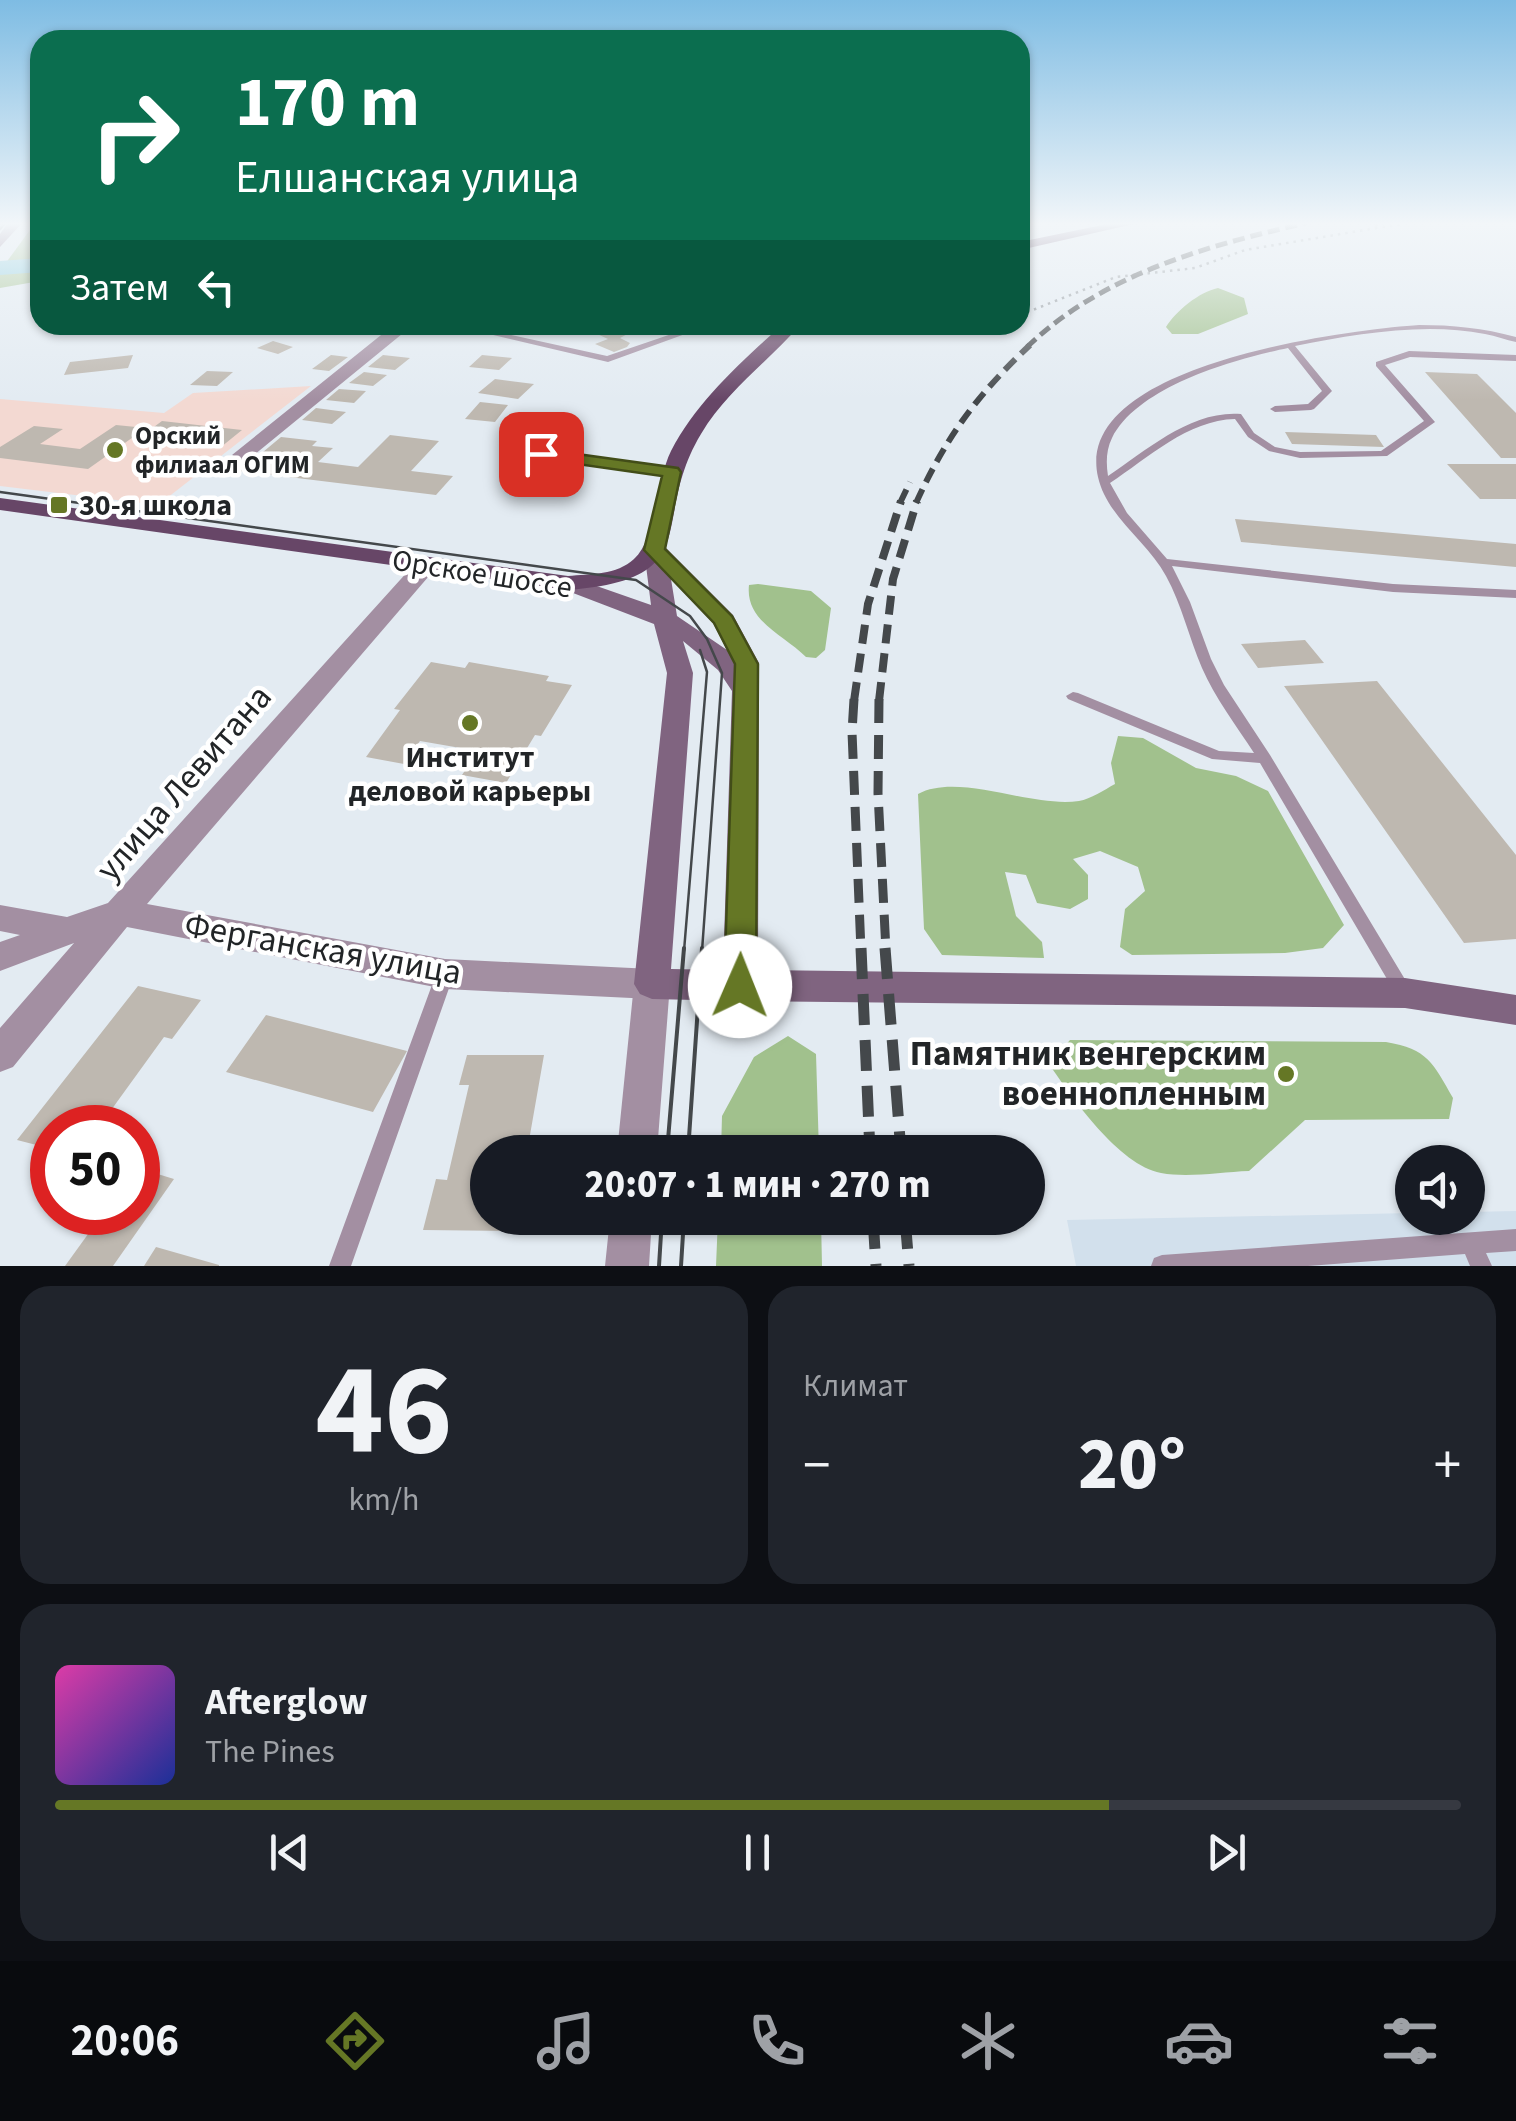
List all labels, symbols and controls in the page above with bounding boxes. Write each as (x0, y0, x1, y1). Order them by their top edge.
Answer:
text: 170 m (235, 53, 420, 153)
icon: right (70, 70, 200, 200)
text: Елшанская улица (235, 146, 579, 210)
icon: left (189, 260, 244, 315)
text: Затем (70, 261, 169, 315)
pin (499, 412, 584, 497)
place label: Орский филиаал ОГИМ (135, 418, 310, 483)
icon: arrive (514, 427, 569, 482)
marker: Орский филиаал ОГИМ (104, 439, 126, 461)
place label: 30-я школа (79, 484, 232, 527)
marker: 30-я школа (48, 494, 70, 516)
street label: Орское шоссе (389, 539, 575, 609)
street label: улица Левитана (84, 674, 284, 892)
marker: Институт деловой карьеры (459, 712, 481, 734)
place label: Институт деловой карьеры (349, 736, 591, 813)
street label: Ферганская улица (181, 900, 465, 998)
position arrow (688, 934, 792, 1038)
place label: Памятник венгерским военнопленным (910, 1029, 1266, 1119)
marker: Памятник венгерским военнопленным (1275, 1063, 1297, 1085)
speed limit sign: 50 (30, 1105, 160, 1235)
map controls (1395, 1145, 1485, 1235)
button: sound (1395, 1145, 1485, 1235)
text: 20:07 · 1 мин · 270 m (585, 1158, 930, 1212)
text: 46 (315, 1319, 453, 1504)
text: Климат (803, 1363, 908, 1409)
text: 20° (1078, 1411, 1186, 1518)
text: − (803, 1427, 830, 1505)
text: + (1434, 1427, 1461, 1505)
text: km/h (349, 1477, 419, 1523)
text: Afterglow (205, 1675, 368, 1729)
text: The Pines (205, 1729, 335, 1775)
icon: previous (262, 1825, 317, 1880)
icon: pause (730, 1825, 785, 1880)
icon: next (1199, 1825, 1254, 1880)
icon: directions (320, 2006, 390, 2076)
icon: music (531, 2006, 601, 2076)
icon: phone (742, 2006, 812, 2076)
icon: climate (953, 2006, 1023, 2076)
icon: car (1164, 2006, 1234, 2076)
icon: filters (1375, 2006, 1445, 2076)
text: 20:06 (71, 2009, 179, 2073)

